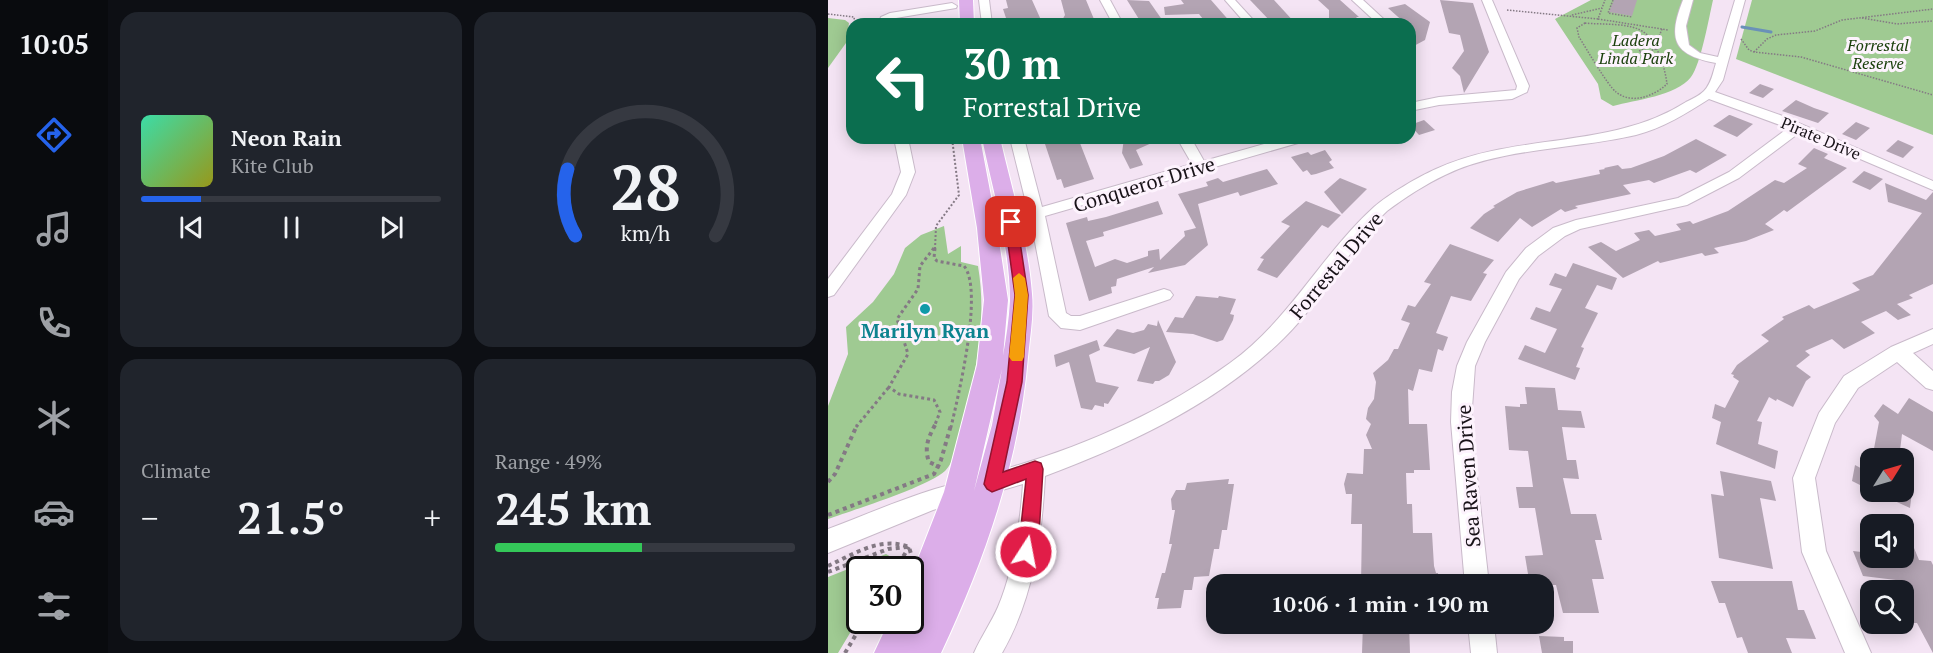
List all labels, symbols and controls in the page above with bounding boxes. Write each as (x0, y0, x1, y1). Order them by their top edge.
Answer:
text: 10:05 (19, 26, 89, 62)
park label: Ladera Linda Park (1598, 29, 1674, 69)
park label: Forrestal Reserve (1846, 34, 1909, 74)
text: 30 m (963, 35, 1061, 91)
icon: left (864, 42, 942, 120)
text: Forrestal Drive (963, 89, 1141, 125)
street label: Pirate Drive (1778, 111, 1864, 165)
icon: directions (33, 114, 75, 156)
text: Neon Rain (231, 123, 342, 152)
text: 28 (610, 146, 680, 229)
street label: Conqueror Drive (1070, 150, 1218, 218)
text: Kite Club (231, 152, 314, 179)
pin (985, 196, 1036, 247)
icon: arrive (994, 205, 1027, 238)
street label: Forrestal Drive (1283, 206, 1389, 324)
icon: music (33, 208, 75, 250)
icon: previous (175, 211, 208, 244)
icon: pause (275, 211, 308, 244)
icon: next (375, 211, 408, 244)
text: km/h (620, 220, 670, 248)
icon: phone (33, 302, 75, 344)
marker: Marilyn Ryan (918, 302, 932, 316)
place label: Marilyn Ryan (861, 317, 989, 344)
icon: climate (33, 397, 75, 439)
street label: Sea Raven Drive (1450, 404, 1486, 548)
text: Range · 49% (495, 448, 602, 475)
north arrow (1860, 448, 1914, 502)
map controls (1860, 448, 1914, 634)
text: Climate (141, 457, 211, 484)
text: 245 km (495, 478, 651, 538)
text: 21.5° (237, 487, 345, 547)
icon: car (33, 491, 75, 533)
text: − (141, 496, 159, 539)
text: + (423, 496, 441, 539)
button: sound (1860, 514, 1914, 568)
position arrow (994, 520, 1058, 584)
speed limit sign: 30 (846, 556, 924, 634)
button: search (1860, 580, 1914, 634)
icon: filters (33, 585, 75, 627)
text: 10:06 · 1 min · 190 m (1271, 589, 1489, 618)

